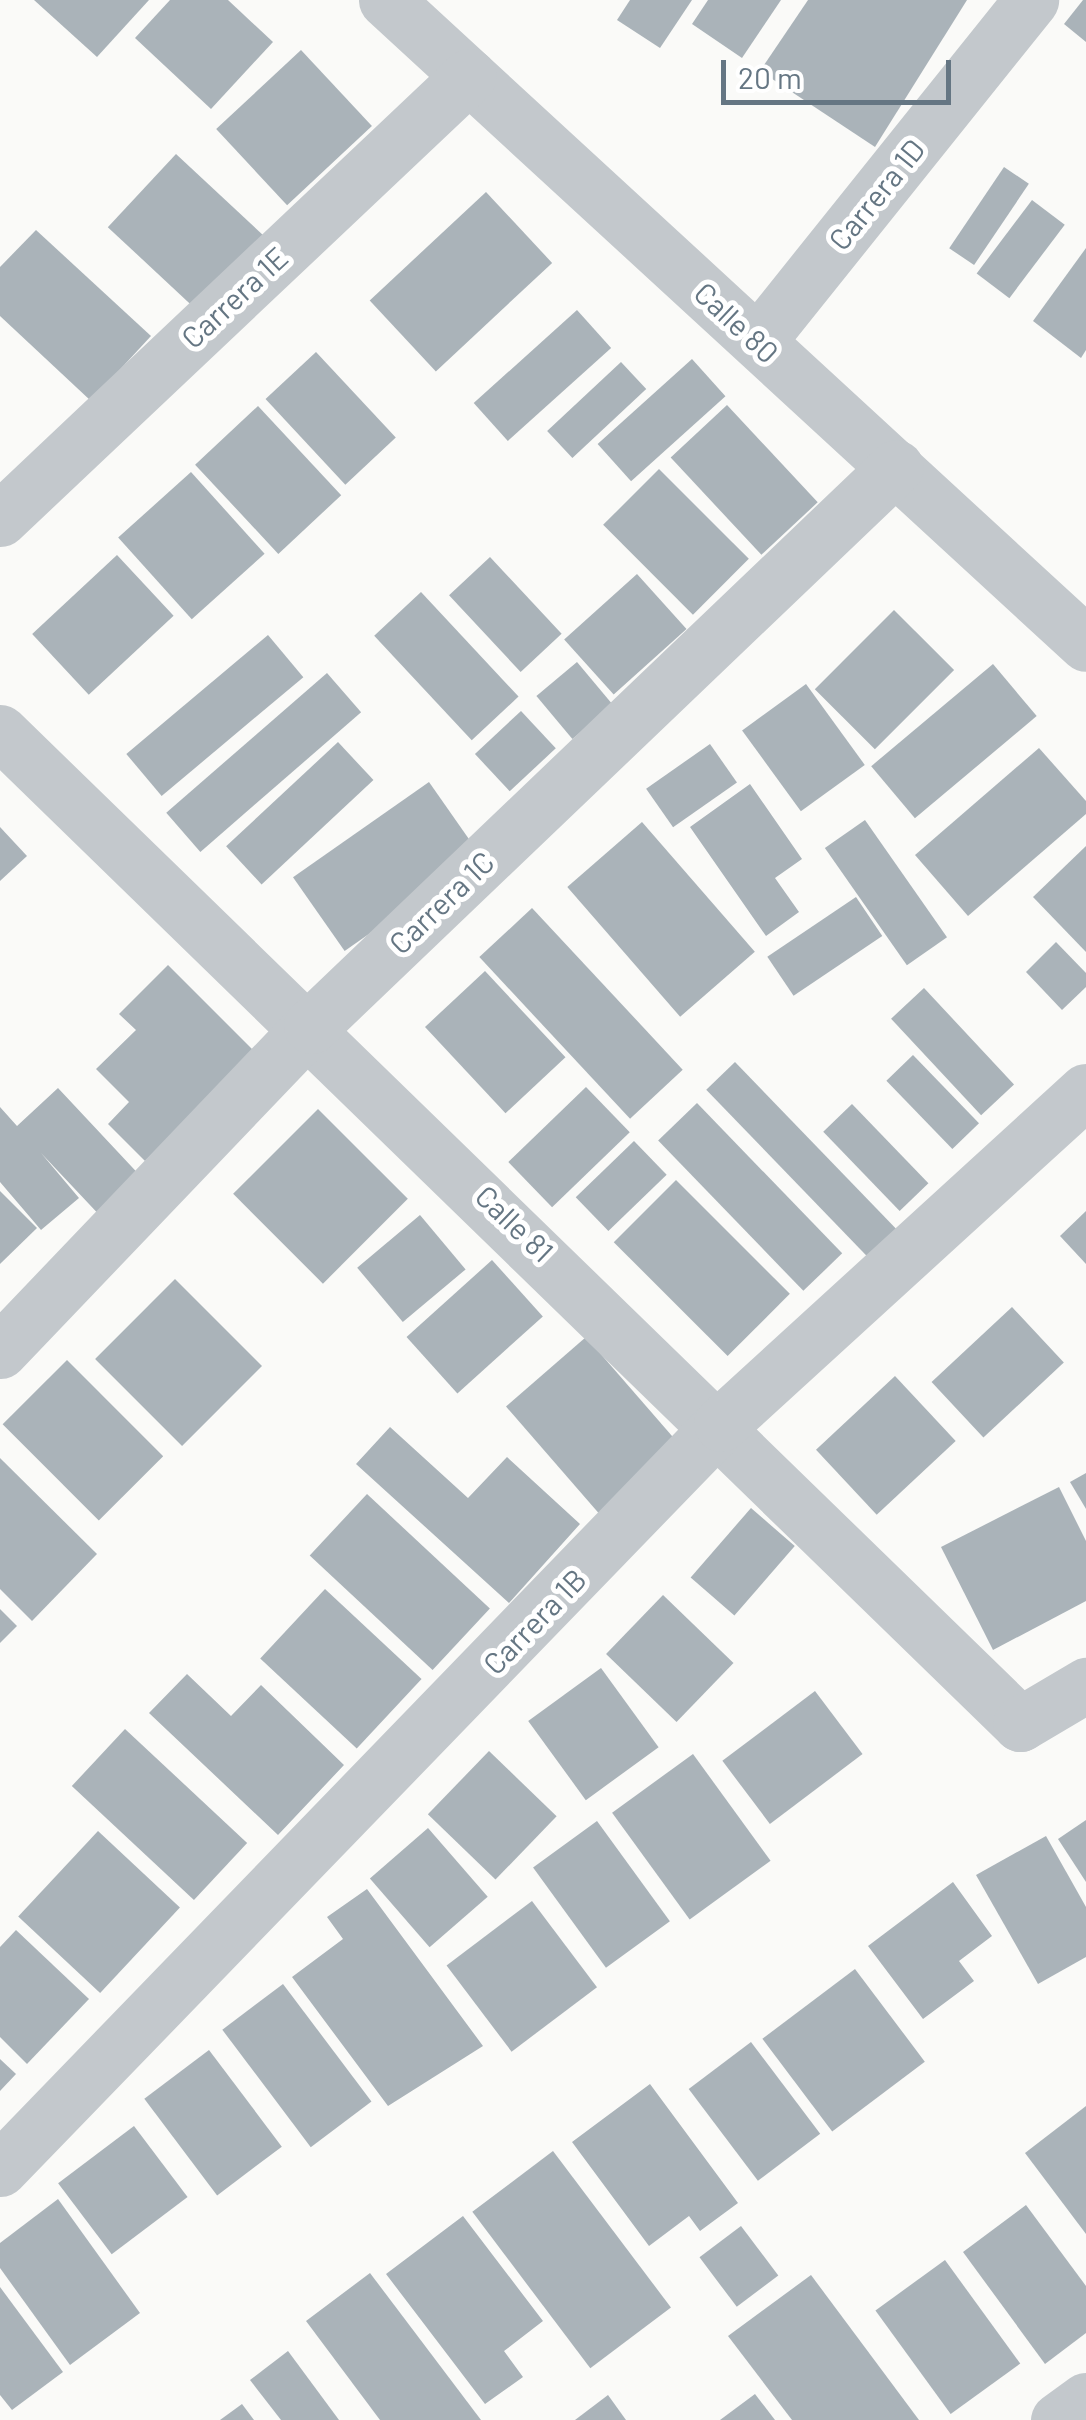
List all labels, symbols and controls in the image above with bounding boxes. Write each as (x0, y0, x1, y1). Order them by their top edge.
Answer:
scale bar (726, 40, 956, 102)
text: 20 m (738, 59, 802, 95)
street label: Carrera 1D (820, 131, 932, 257)
street label: Carrera 1E (174, 239, 294, 355)
street label: Calle 80 (688, 274, 786, 370)
street label: Carrera 1C (381, 843, 501, 961)
street label: Calle 81 (469, 1177, 561, 1269)
street label: Carrera 1B (475, 1561, 593, 1681)

